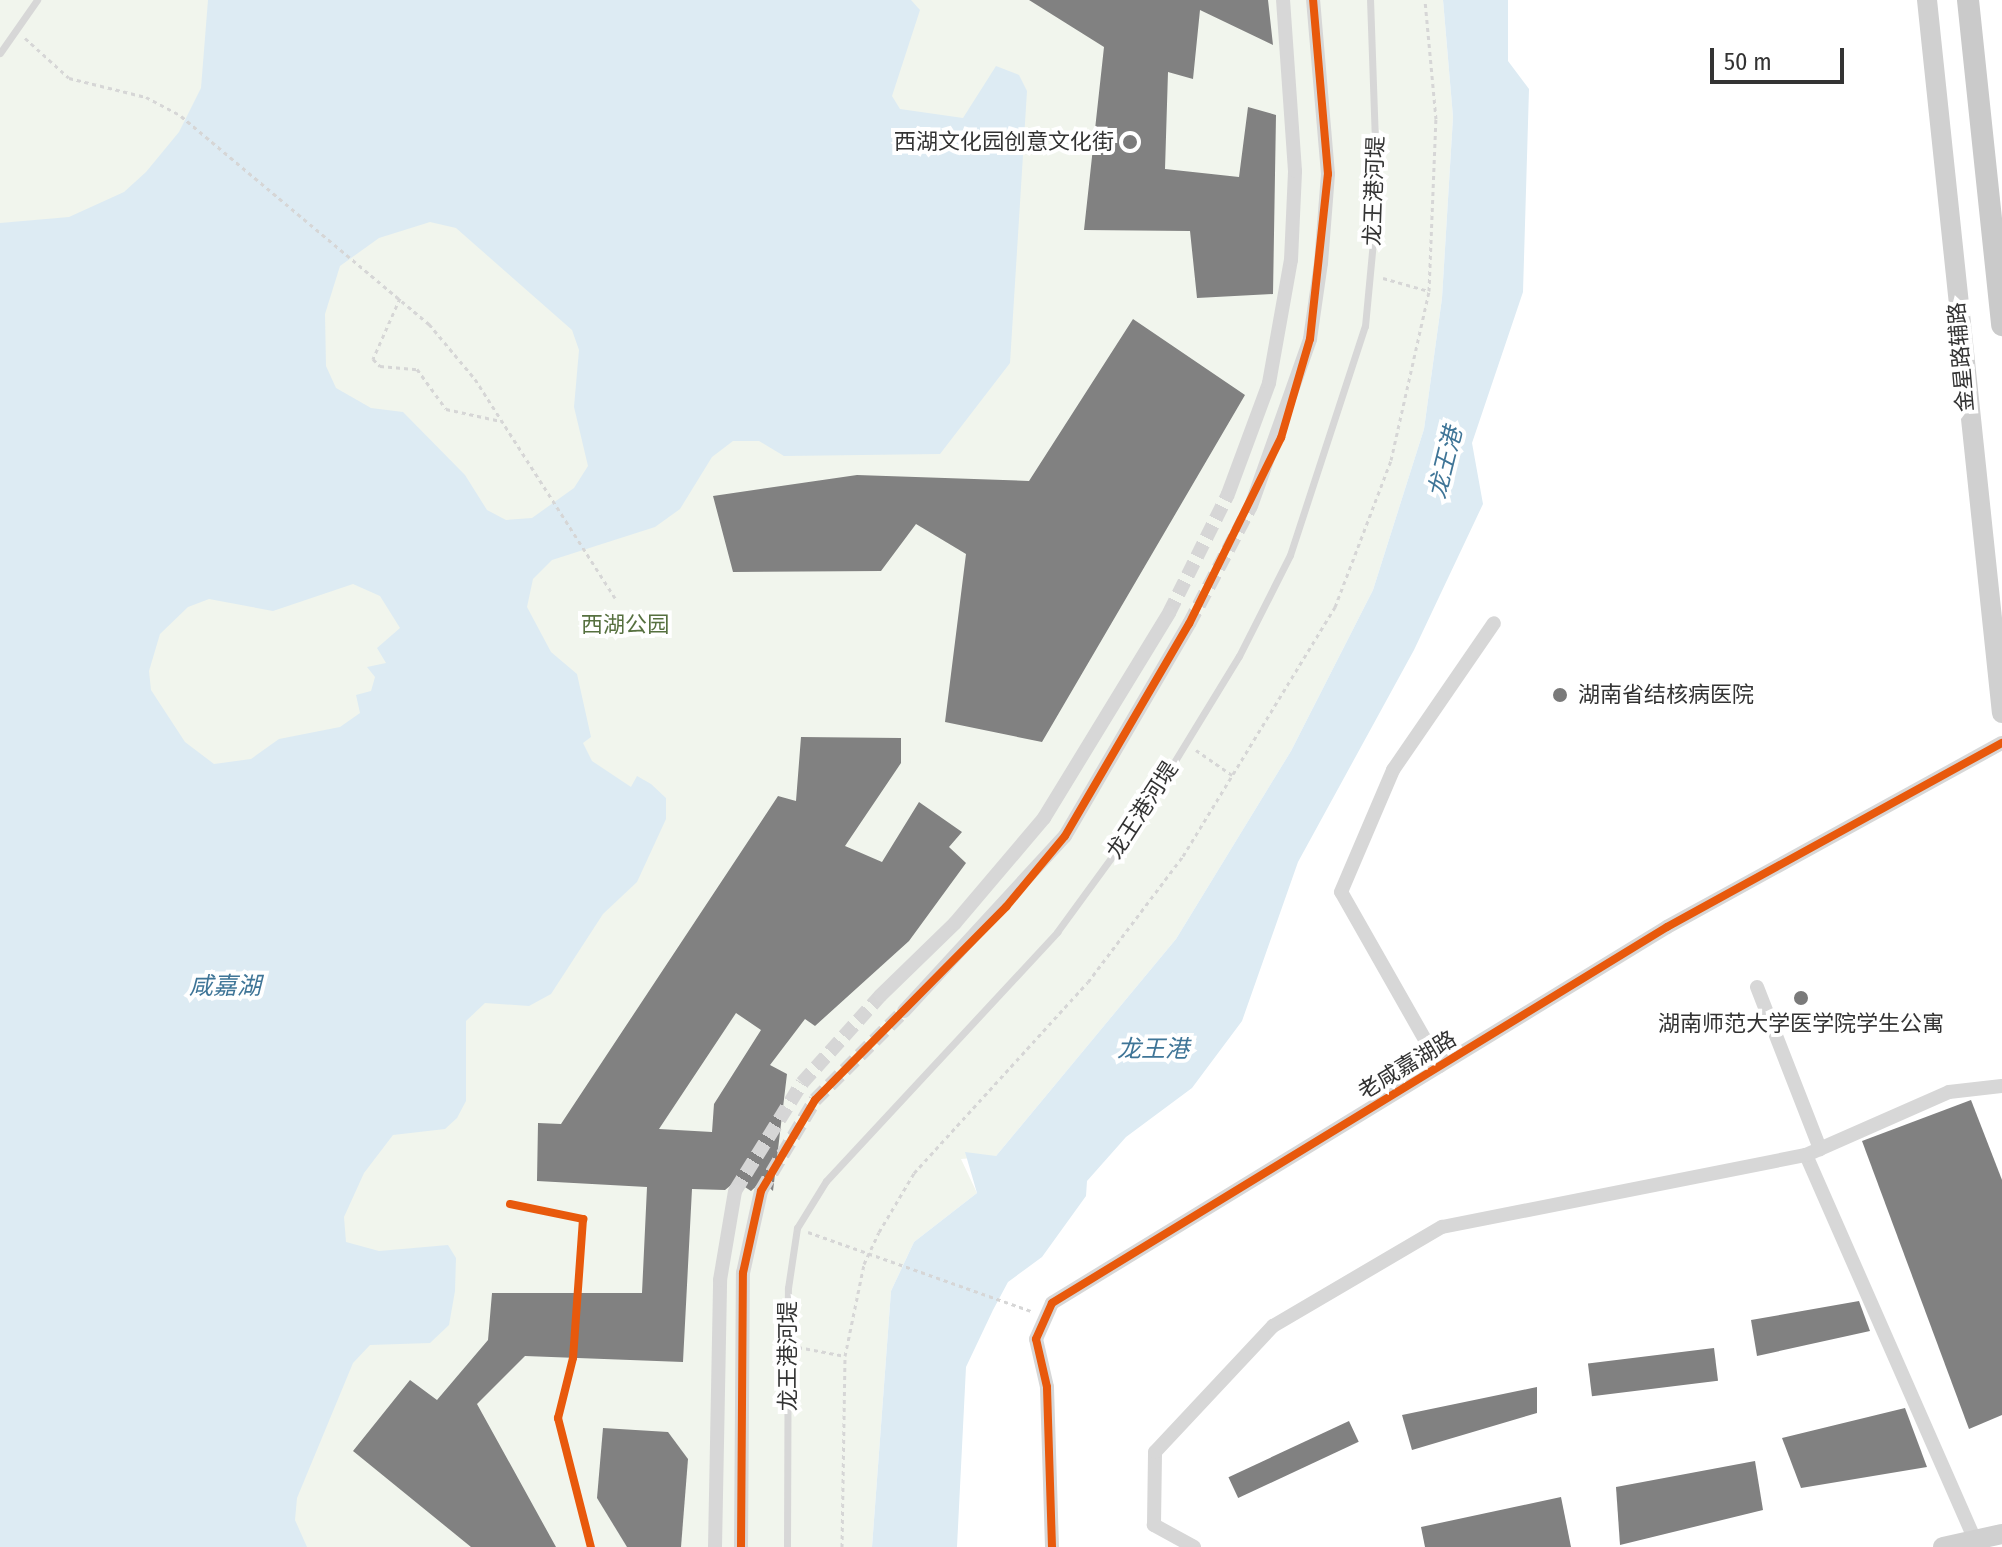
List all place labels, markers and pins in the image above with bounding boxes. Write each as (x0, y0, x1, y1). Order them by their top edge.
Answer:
place label: 西湖文化园创意文化街 (894, 129, 1114, 155)
marker: 西湖文化园创意文化街 (1121, 133, 1139, 151)
place label: 湖南省结核病医院 (1578, 682, 1754, 708)
marker: 湖南省结核病医院 (1549, 684, 1571, 706)
marker: 湖南师范大学医学院学生公寓 (1792, 989, 1810, 1007)
place label: 湖南师范大学医学院学生公寓 (1658, 1011, 1944, 1037)

